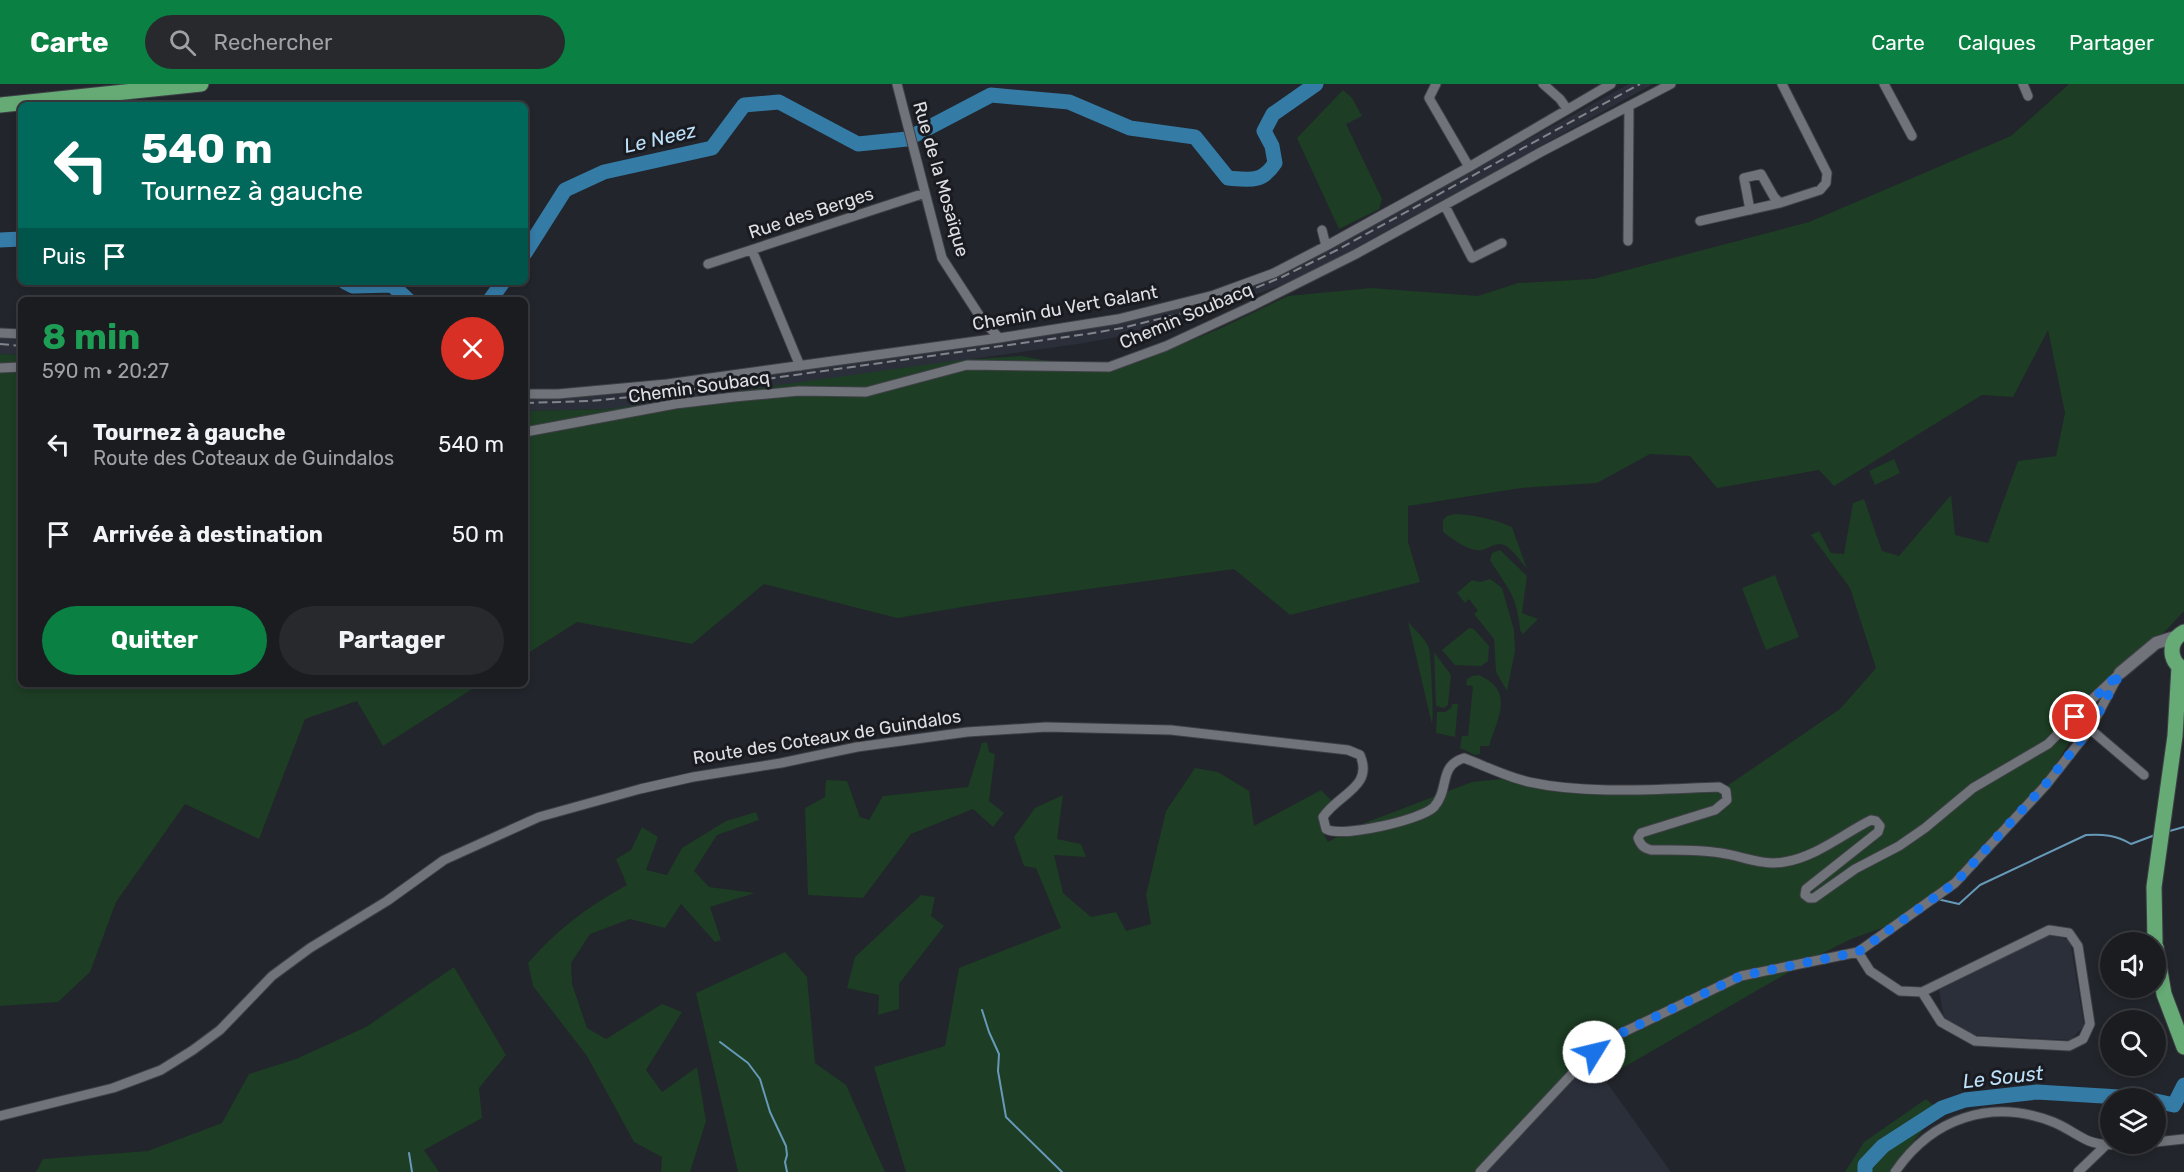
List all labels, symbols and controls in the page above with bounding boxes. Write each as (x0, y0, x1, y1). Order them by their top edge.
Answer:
search box (145, 15, 565, 69)
text: Carte (30, 26, 109, 59)
icon: search (166, 26, 199, 59)
text: Rechercher (214, 29, 332, 56)
text: Carte (1871, 30, 1925, 55)
text: Calques (1958, 30, 2036, 55)
text: Partager (2069, 30, 2154, 55)
street label: Rue de la Mosaïque (908, 99, 974, 259)
water label: Le Neez (622, 118, 698, 158)
text: 540 m (141, 124, 273, 174)
icon: left (42, 126, 120, 204)
text: Tournez à gauche (141, 175, 363, 207)
street label: Rue des Berges (746, 182, 876, 244)
icon: arrive (98, 240, 131, 273)
text: Puis (42, 243, 86, 270)
street label: Chemin Soubacq (1116, 278, 1256, 354)
street label: Chemin du Vert Galant (971, 281, 1159, 335)
text: 8 min (42, 315, 140, 358)
button: close (441, 317, 504, 380)
text: 590 m · 20:27 (42, 359, 169, 383)
street label: Chemin Soubacq (627, 366, 771, 408)
text: Tournez à gauche (93, 419, 286, 446)
icon: left (42, 428, 75, 461)
text: 540 m (438, 431, 504, 458)
text: Route des Coteaux de Guindalos (93, 446, 394, 470)
icon: arrive (42, 518, 75, 551)
text: Arrivée à destination (93, 521, 323, 548)
text: 50 m (452, 521, 504, 548)
button: Quitter (42, 606, 267, 675)
button: Partager (279, 606, 504, 675)
pin (2049, 691, 2100, 742)
icon: arrive (2058, 700, 2091, 733)
street label: Route des Coteaux de Guindalos (691, 705, 963, 769)
map controls (2100, 932, 2166, 1154)
button: sound (2100, 932, 2166, 998)
button: search (2100, 1010, 2166, 1076)
position arrow (1562, 1020, 1626, 1084)
water label: Le Soust (1962, 1061, 2045, 1093)
button: layers (2100, 1088, 2166, 1154)

